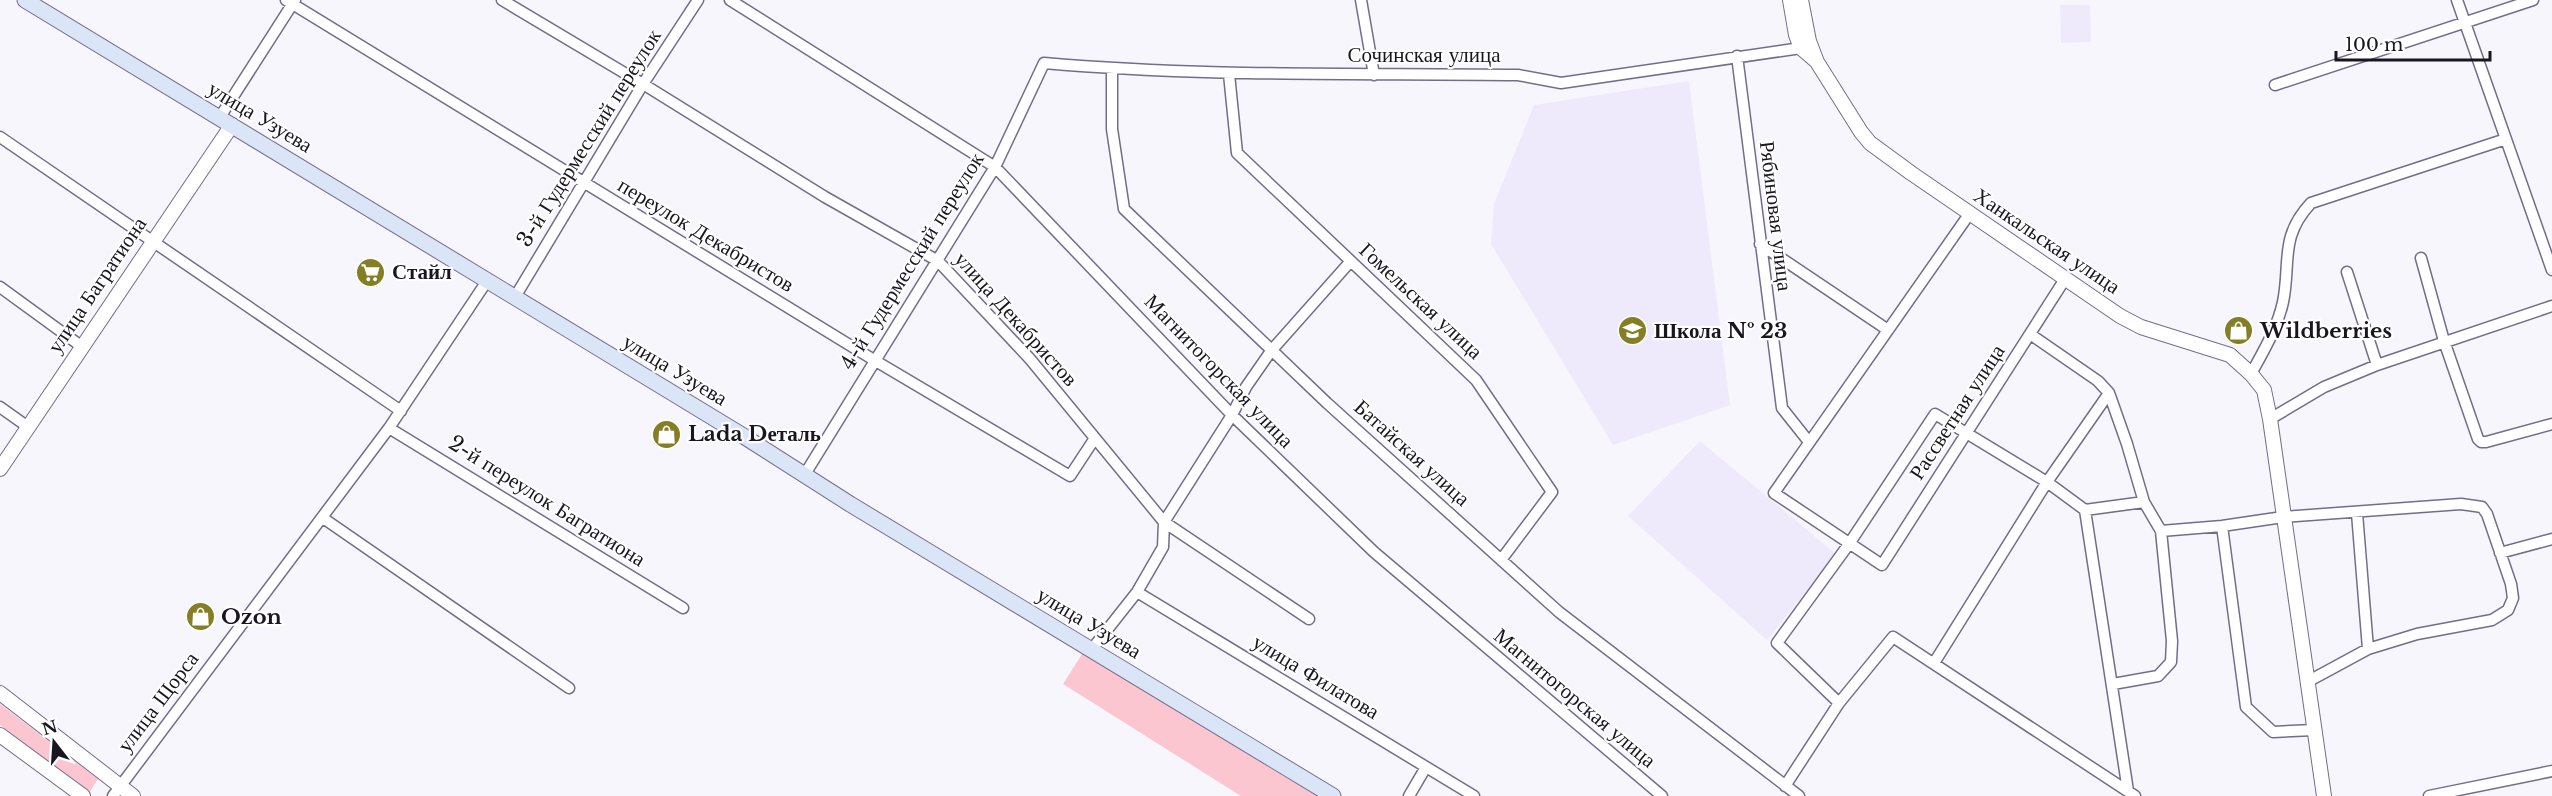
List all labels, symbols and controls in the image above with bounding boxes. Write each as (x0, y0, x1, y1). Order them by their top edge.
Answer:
street label: 3-й Гудермесский переулок (511, 24, 667, 252)
scale bar (2336, 24, 2490, 62)
text: 100 m (2345, 34, 2403, 56)
street label: Сочинская улица (1347, 42, 1501, 68)
street label: улица Узуева (203, 76, 318, 159)
street label: Рябиновая улица (1754, 140, 1798, 293)
street label: 4-й Гудермесский переулок (834, 147, 990, 374)
street label: переулок Декабристов (613, 172, 799, 298)
street label: Ханкальская улица (1969, 182, 2126, 300)
street label: улица Багратиона (42, 211, 153, 358)
street label: Гомельская улица (1354, 237, 1489, 365)
street label: улица Декабристов (949, 246, 1083, 392)
supermarket icon: Стайл (355, 256, 387, 288)
place label: Стайл (392, 259, 452, 285)
street label: Магнитогорская улица (1139, 289, 1300, 454)
school or university icon: Школа № 23 (1617, 315, 1649, 347)
shop icon: Wildberries (2223, 315, 2255, 347)
place label: Школа № 23 (1654, 318, 1787, 344)
place label: Wildberries (2259, 318, 2392, 344)
street label: улица Узуева (618, 329, 733, 412)
street label: Рассветная улица (1904, 339, 2011, 485)
street label: Батайская улица (1349, 394, 1476, 512)
shop icon: Lada Dеталь (651, 418, 683, 450)
place label: Lada Dеталь (688, 421, 821, 447)
street label: 2-й переулок Багратиона (444, 430, 651, 573)
street label: улица Узуева (1032, 582, 1147, 665)
shop icon: Ozon (184, 601, 216, 633)
place label: Ozon (221, 604, 282, 630)
street label: Магнитогорская улица (1489, 623, 1662, 774)
street label: улица Филатова (1248, 629, 1385, 725)
street label: улица Щорса (112, 646, 205, 757)
north arrow (24, 712, 84, 772)
text: N (39, 716, 60, 739)

